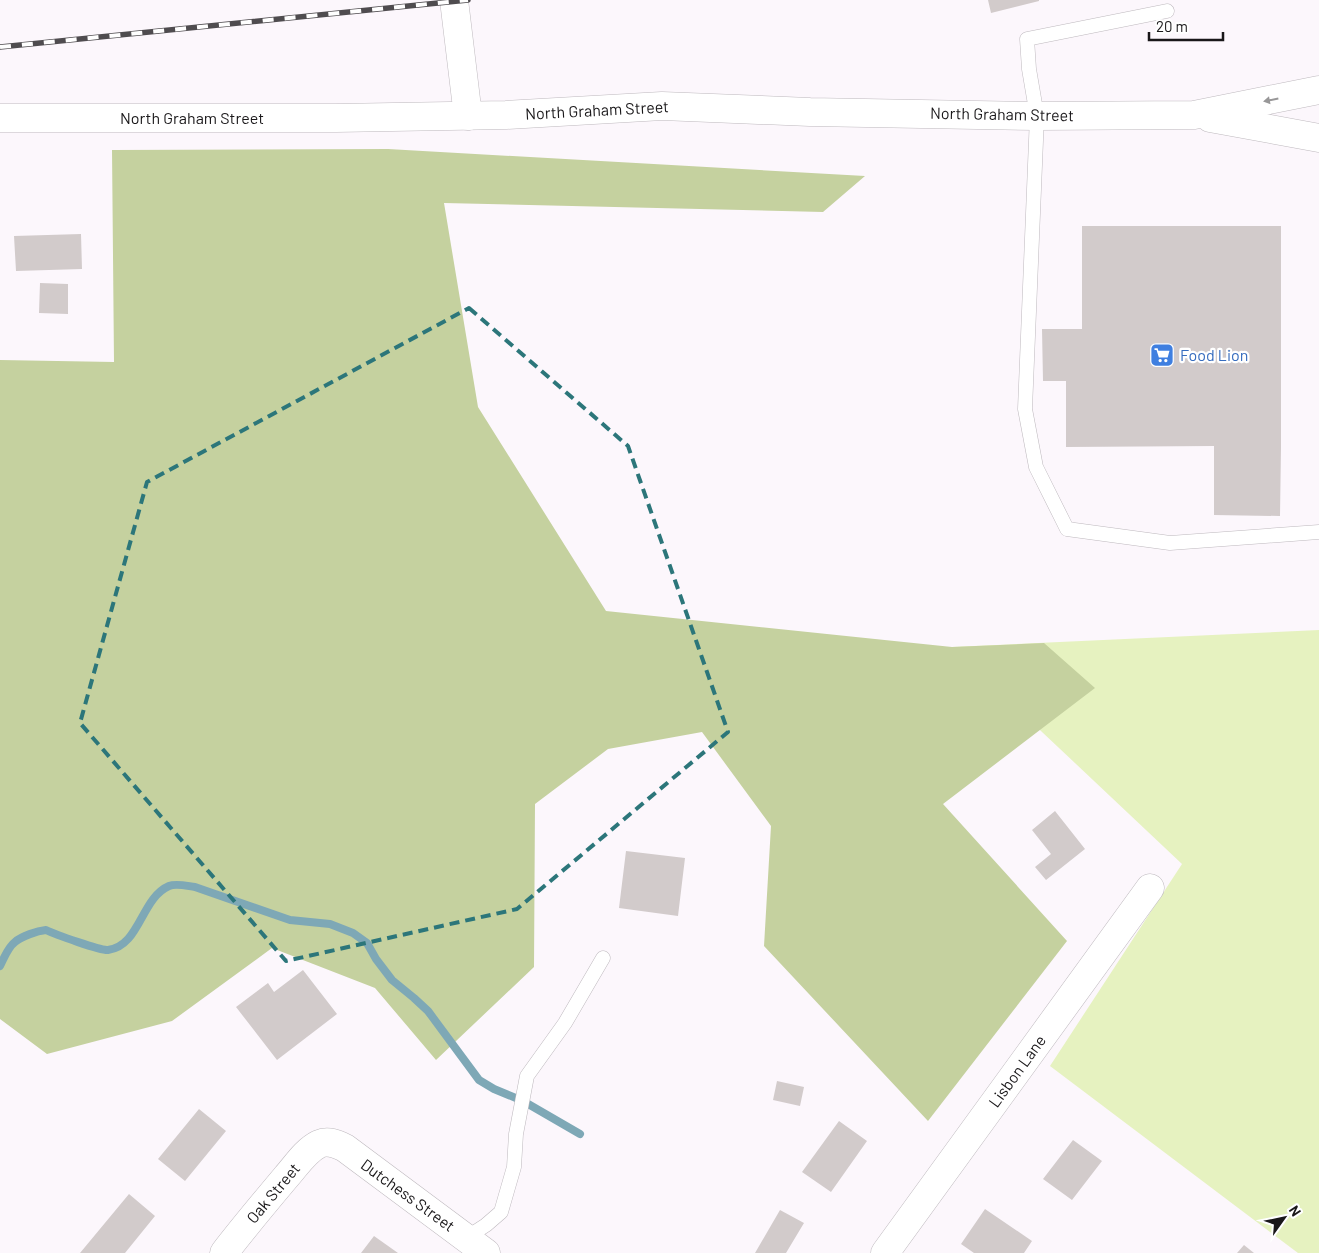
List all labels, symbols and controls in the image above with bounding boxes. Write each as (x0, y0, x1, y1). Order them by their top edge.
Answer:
scale bar (1149, 10, 1223, 42)
text: 20 m (1156, 17, 1188, 35)
street label: North Graham Street (525, 96, 669, 123)
one-way arrow (1263, 96, 1279, 104)
street label: North Graham Street (930, 103, 1074, 124)
street label: North Graham Street (120, 108, 264, 127)
supermarket icon: Food Lion (1149, 342, 1175, 368)
place label: Food Lion (1180, 345, 1248, 364)
street label: Lisbon Lane (984, 1031, 1049, 1110)
street label: Dutchess Street (358, 1154, 459, 1235)
street label: Oak Street (242, 1159, 303, 1227)
north arrow (1259, 1193, 1309, 1243)
text: N (1286, 1202, 1305, 1219)

